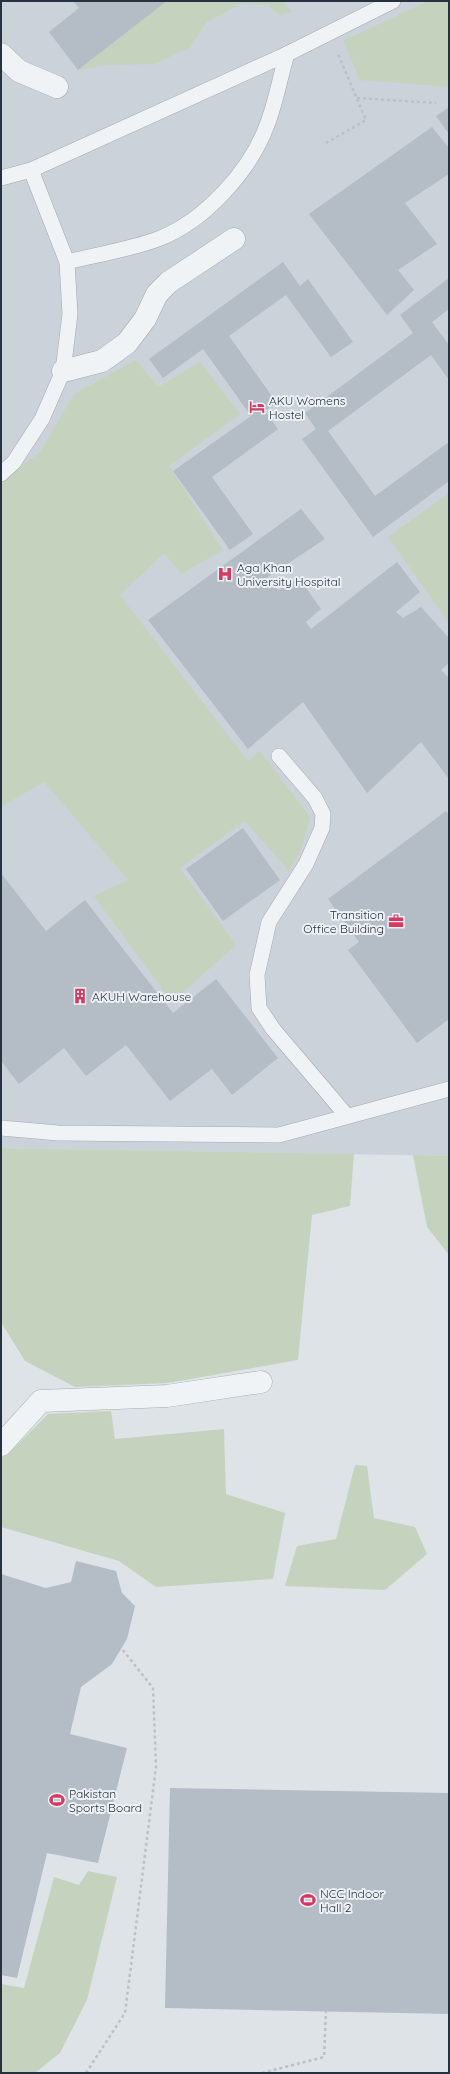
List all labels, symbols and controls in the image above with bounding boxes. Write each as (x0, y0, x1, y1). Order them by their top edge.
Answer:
place label: AKU Womens Hostel (269, 393, 346, 422)
hotel icon: AKU Womens Hostel (248, 398, 266, 416)
place label: Aga Khan University Hospital (237, 560, 341, 589)
hospital icon: Aga Khan University Hospital (216, 565, 234, 583)
place label: Transition Office Building (303, 907, 384, 936)
office icon: Transition Office Building (387, 912, 405, 930)
building icon: AKUH Warehouse (71, 987, 89, 1005)
place label: AKUH Warehouse (92, 989, 192, 1004)
place label: Pakistan Sports Board (69, 1786, 142, 1815)
sports icon: Pakistan Sports Board (48, 1791, 66, 1809)
place label: NCC Indoor Hall 2 (320, 1886, 384, 1915)
sports icon: NCC Indoor Hall 2 (299, 1891, 317, 1909)

